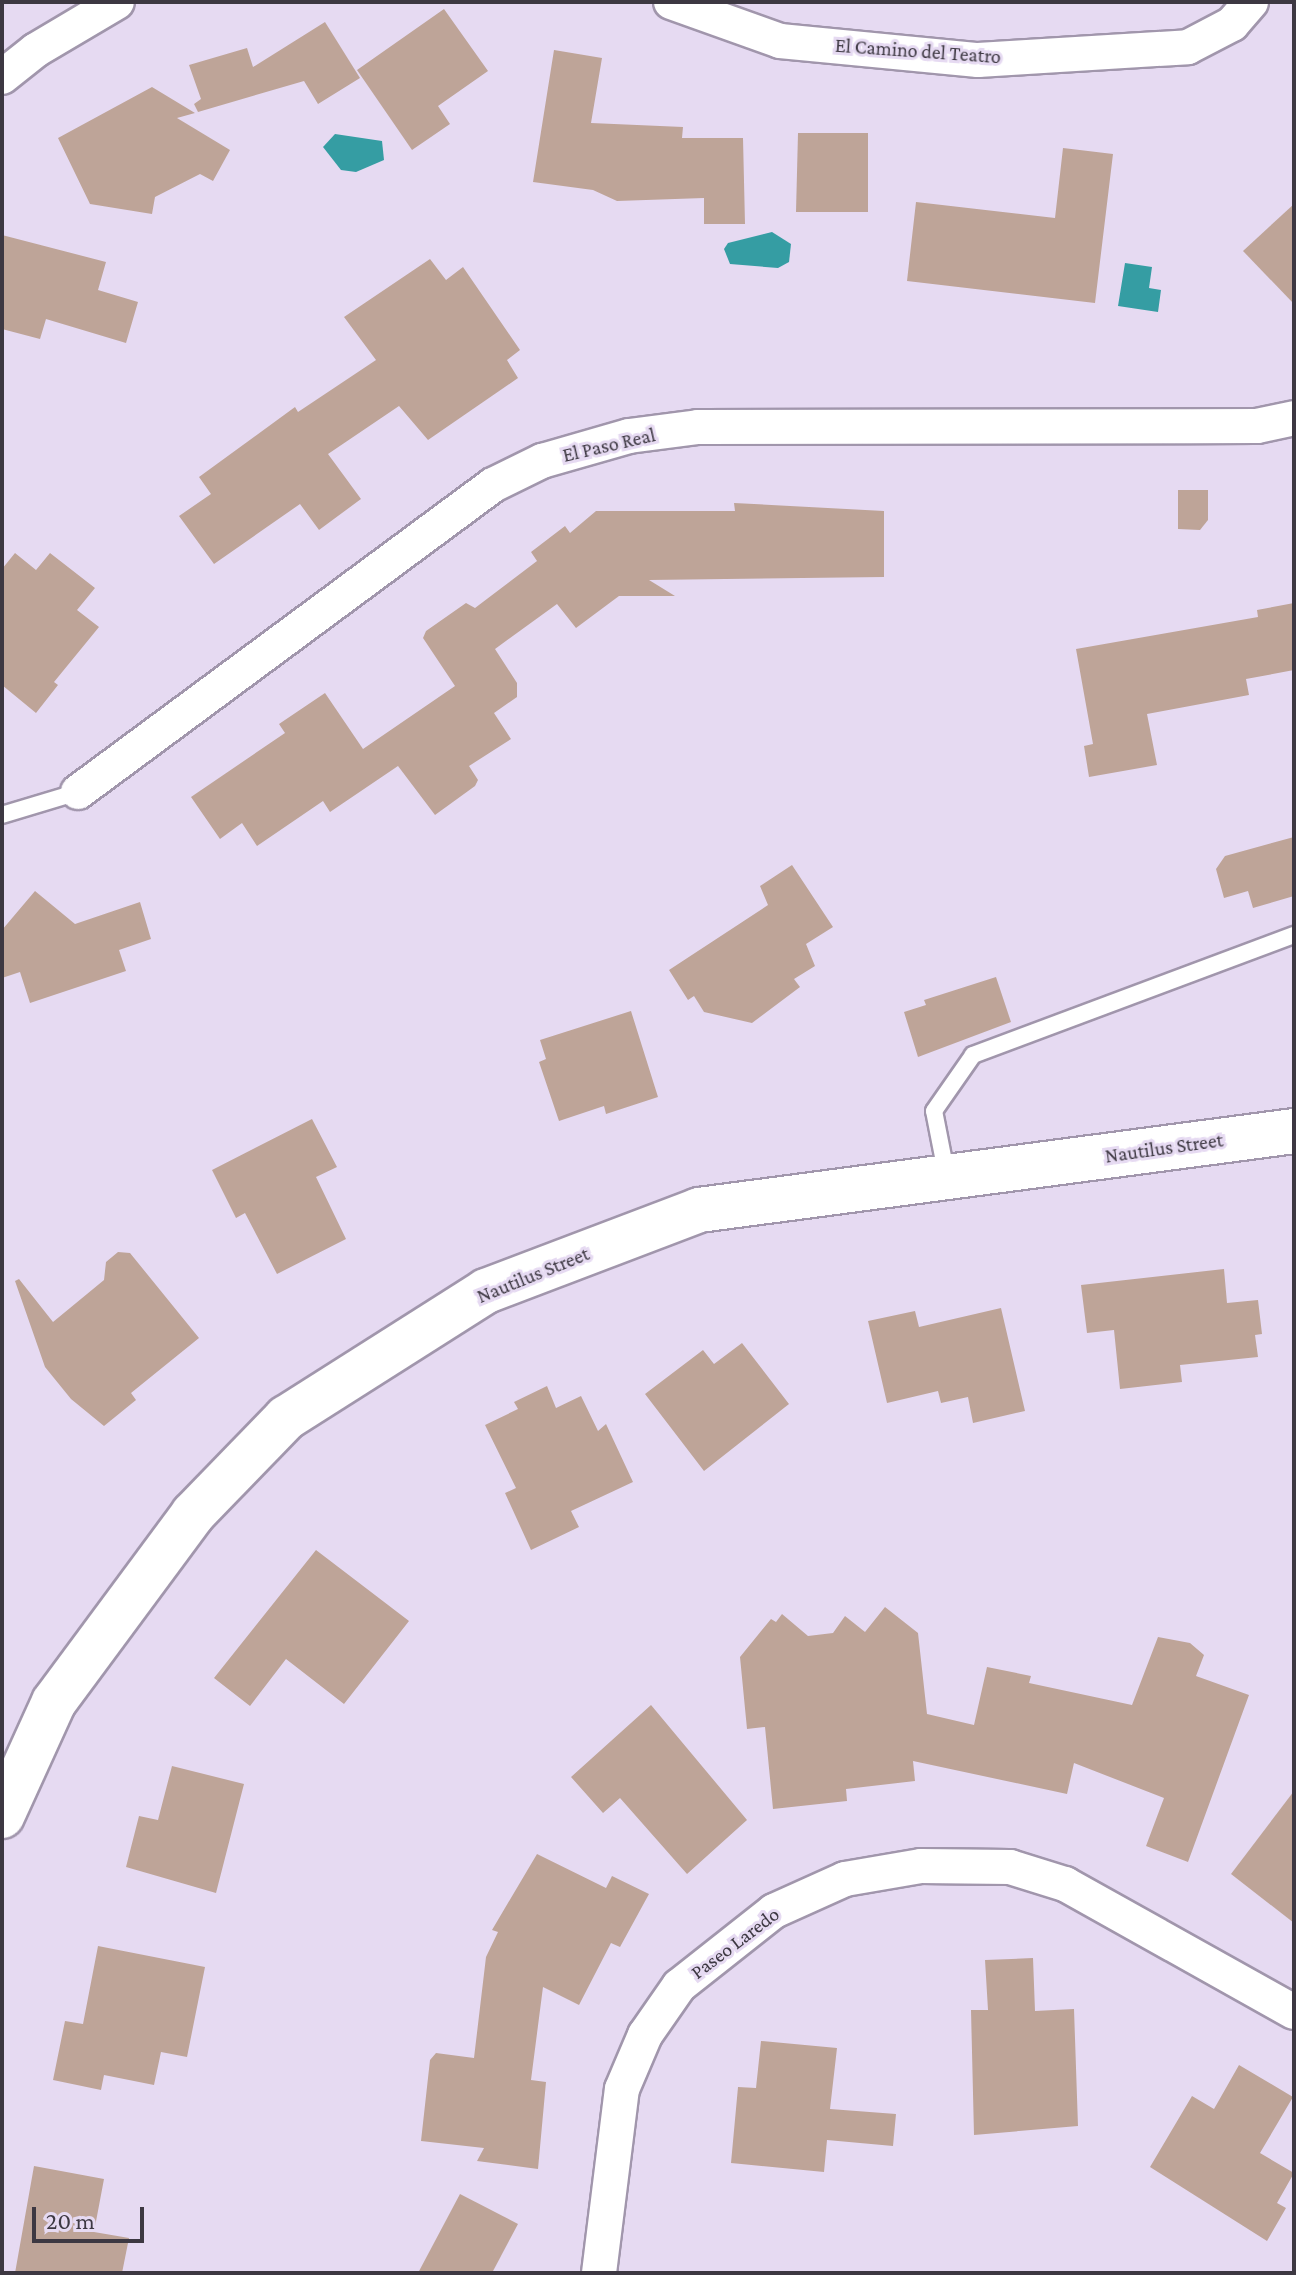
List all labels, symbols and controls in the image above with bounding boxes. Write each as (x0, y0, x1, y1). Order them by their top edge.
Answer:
street label: El Camino del Teatro (834, 33, 1002, 69)
street label: El Paso Real (560, 423, 658, 467)
street label: Nautilus Street (1103, 1128, 1225, 1168)
street label: Nautilus Street (473, 1242, 593, 1308)
street label: Paseo Laredo (686, 1902, 784, 1984)
scale bar (36, 2191, 148, 2241)
text: 20 m (46, 2207, 95, 2234)

